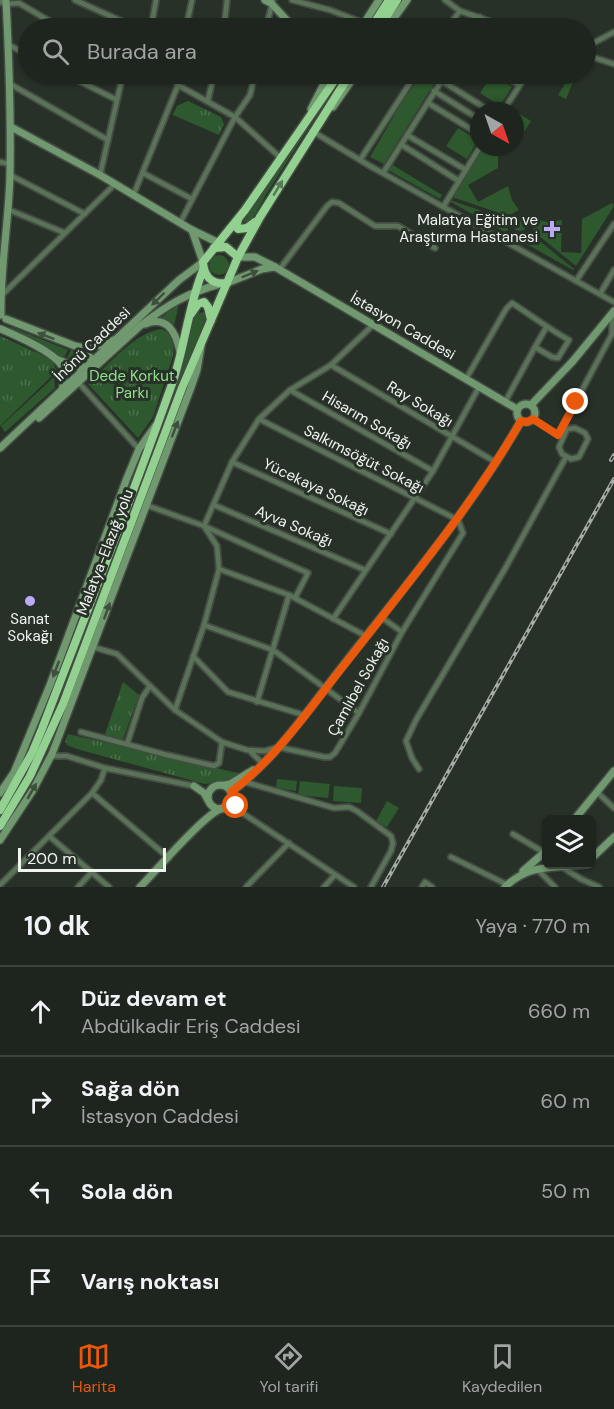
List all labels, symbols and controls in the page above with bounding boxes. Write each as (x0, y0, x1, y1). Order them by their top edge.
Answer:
search box (18, 18, 596, 84)
icon: search (39, 35, 72, 68)
text: Burada ara (87, 37, 197, 66)
north arrow (470, 102, 524, 156)
one-way arrow (272, 180, 283, 196)
place label: Malatya Eğitim ve Araştırma Hastanesi (399, 210, 538, 247)
marker: Malatya Eğitim ve Araştırma Hastanesi (543, 220, 561, 238)
one-way arrow (242, 269, 260, 279)
street label: İstasyon Caddesi (347, 288, 459, 364)
one-way arrow (152, 292, 166, 306)
street label: İnönü Caddesi (49, 302, 135, 386)
one-way arrow (37, 331, 55, 340)
park label: Dede Korkut Parkı (89, 366, 175, 403)
street label: Ray Sokağı (383, 376, 457, 432)
street label: Hisarım Sokağı (318, 386, 416, 454)
route end (562, 388, 588, 414)
one-way arrow (171, 420, 180, 438)
street label: Salkımsöğüt Sokağı (300, 420, 428, 498)
street label: Yücekaya Sokağı (260, 454, 372, 520)
street label: Malatya-Elazığ yolu (72, 486, 138, 618)
street label: Ayva Sokağı (252, 501, 336, 551)
marker: Sanat Sokağı (23, 594, 37, 608)
one-way arrow (102, 602, 112, 620)
place label: Sanat Sokağı (8, 609, 52, 646)
street label: Çamlıbel Sokağı (323, 634, 393, 740)
one-way arrow (51, 660, 60, 678)
one-way arrow (26, 783, 37, 799)
route start (222, 792, 248, 818)
map controls (542, 815, 596, 869)
button: layers (542, 815, 596, 869)
scale bar (18, 845, 166, 872)
text: 200 m (27, 848, 76, 869)
text: 10 dk (24, 909, 90, 943)
text: Yaya · 770 m (475, 913, 590, 939)
text: Düz devam et (81, 984, 226, 1013)
icon: ahead (24, 995, 57, 1028)
text: 660 m (528, 998, 590, 1024)
text: Abdülkadir Eriş Caddesi (81, 1013, 301, 1039)
text: Sağa dön (81, 1074, 180, 1103)
icon: right (24, 1085, 57, 1118)
text: 60 m (541, 1088, 590, 1114)
text: İstasyon Caddesi (81, 1103, 239, 1129)
icon: left (24, 1175, 57, 1208)
text: Sola dön (81, 1177, 173, 1206)
text: 50 m (541, 1178, 590, 1204)
icon: arrive (24, 1265, 57, 1298)
text: Varış noktası (81, 1267, 219, 1296)
tab: Harita (72, 1340, 116, 1397)
tab: Yol tarifi (260, 1340, 318, 1397)
tab: Kaydedilen (462, 1340, 542, 1397)

